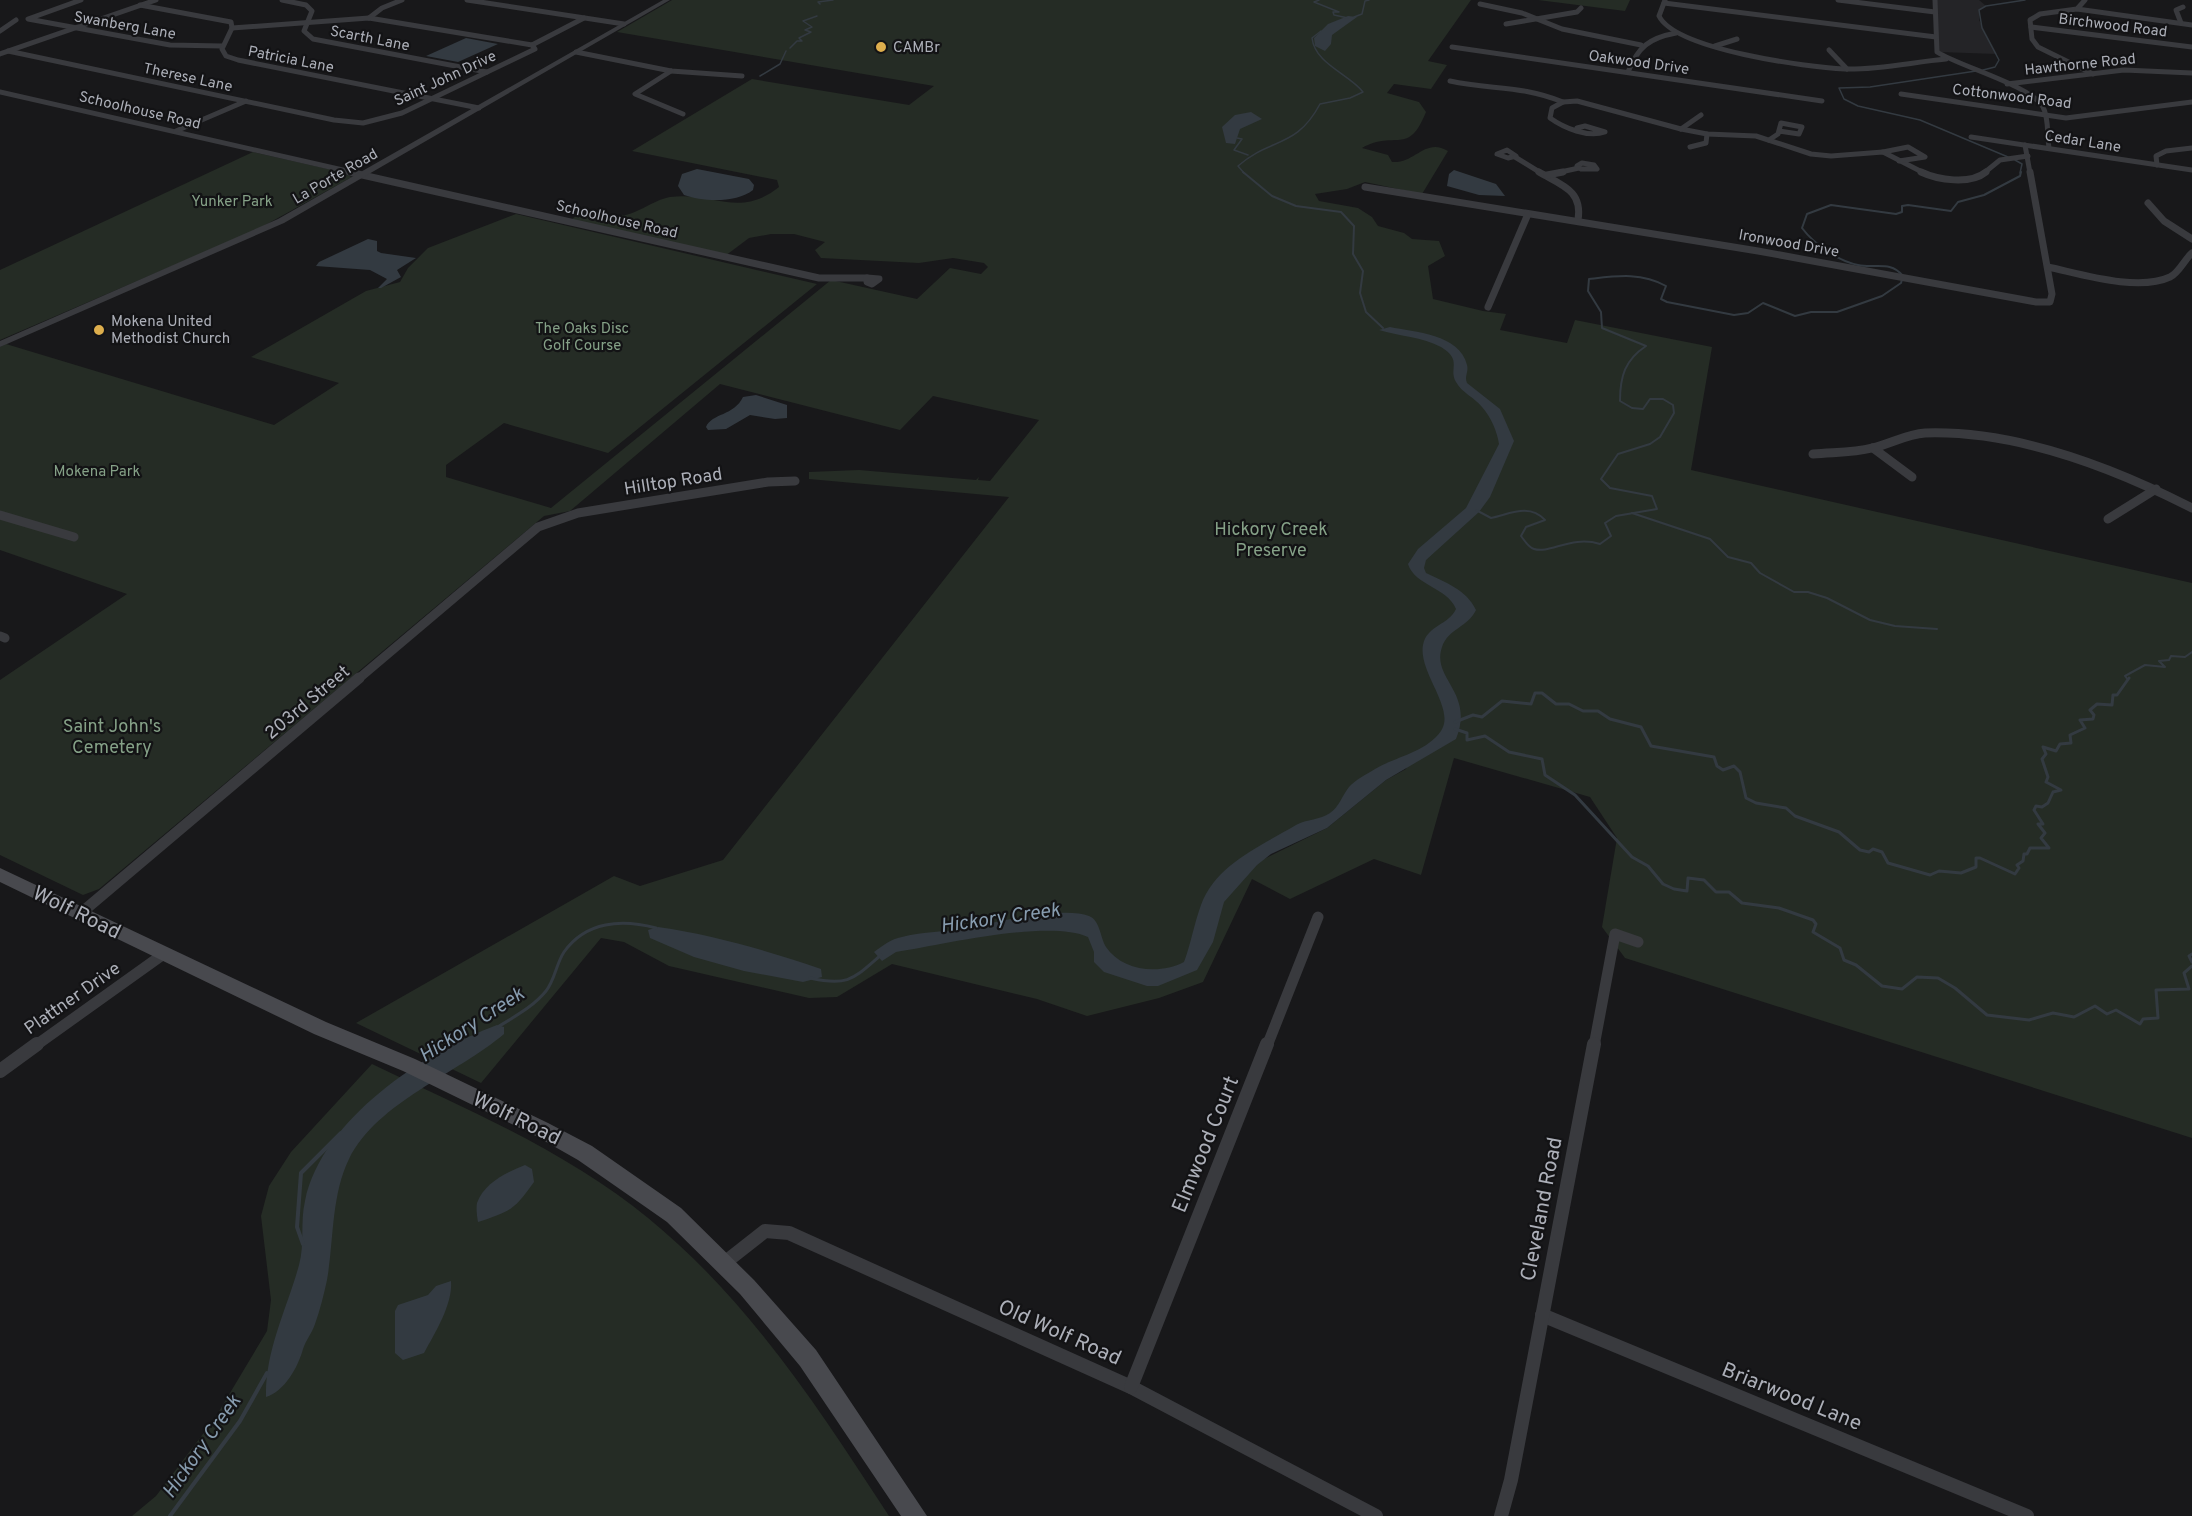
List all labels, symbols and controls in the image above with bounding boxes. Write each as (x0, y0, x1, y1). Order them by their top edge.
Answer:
street label: Swanberg Lane (72, 8, 177, 45)
street label: Birchwood Road (2057, 10, 2168, 43)
street label: Scarth Lane (328, 22, 411, 57)
place label: CAMBr (893, 39, 940, 58)
marker: CAMBr (874, 40, 888, 54)
street label: Patricia Lane (246, 43, 335, 78)
street label: Saint John Drive (391, 47, 500, 111)
street label: Oakwood Drive (1587, 47, 1690, 80)
street label: Hawthorne Road (2024, 50, 2137, 81)
street label: Therese Lane (141, 60, 234, 97)
street label: Cottonwood Road (1951, 81, 2073, 114)
street label: Schoolhouse Road (77, 88, 202, 135)
street label: Cedar Lane (2043, 127, 2122, 158)
street label: La Porte Road (290, 145, 382, 209)
park label: Yunker Park (191, 193, 273, 212)
street label: Schoolhouse Road (554, 197, 679, 244)
street label: Ironwood Drive (1737, 226, 1840, 263)
place label: Mokena United Methodist Church (111, 313, 230, 349)
park label: The Oaks Disc Golf Course (535, 320, 629, 356)
marker: Mokena United Methodist Church (92, 323, 106, 337)
park label: Mokena Park (53, 463, 141, 482)
street label: Hilltop Road (622, 463, 724, 502)
park label: Hickory Creek Preserve (1214, 519, 1328, 563)
street label: 203rd Street (261, 661, 355, 745)
park label: Saint John's Cemetery (63, 716, 161, 760)
street label: Wolf Road (28, 880, 125, 946)
water label: Hickory Creek (939, 898, 1063, 940)
street label: Plattner Drive (20, 958, 125, 1041)
water label: Hickory Creek (414, 981, 531, 1069)
street label: Elmwood Court (1167, 1072, 1246, 1217)
street label: Wolf Road (468, 1086, 565, 1152)
street label: Cleveland Road (1515, 1135, 1570, 1284)
street label: Old Wolf Road (994, 1294, 1125, 1373)
street label: Briarwood Lane (1717, 1357, 1866, 1438)
water label: Hickory Creek (157, 1389, 248, 1504)

